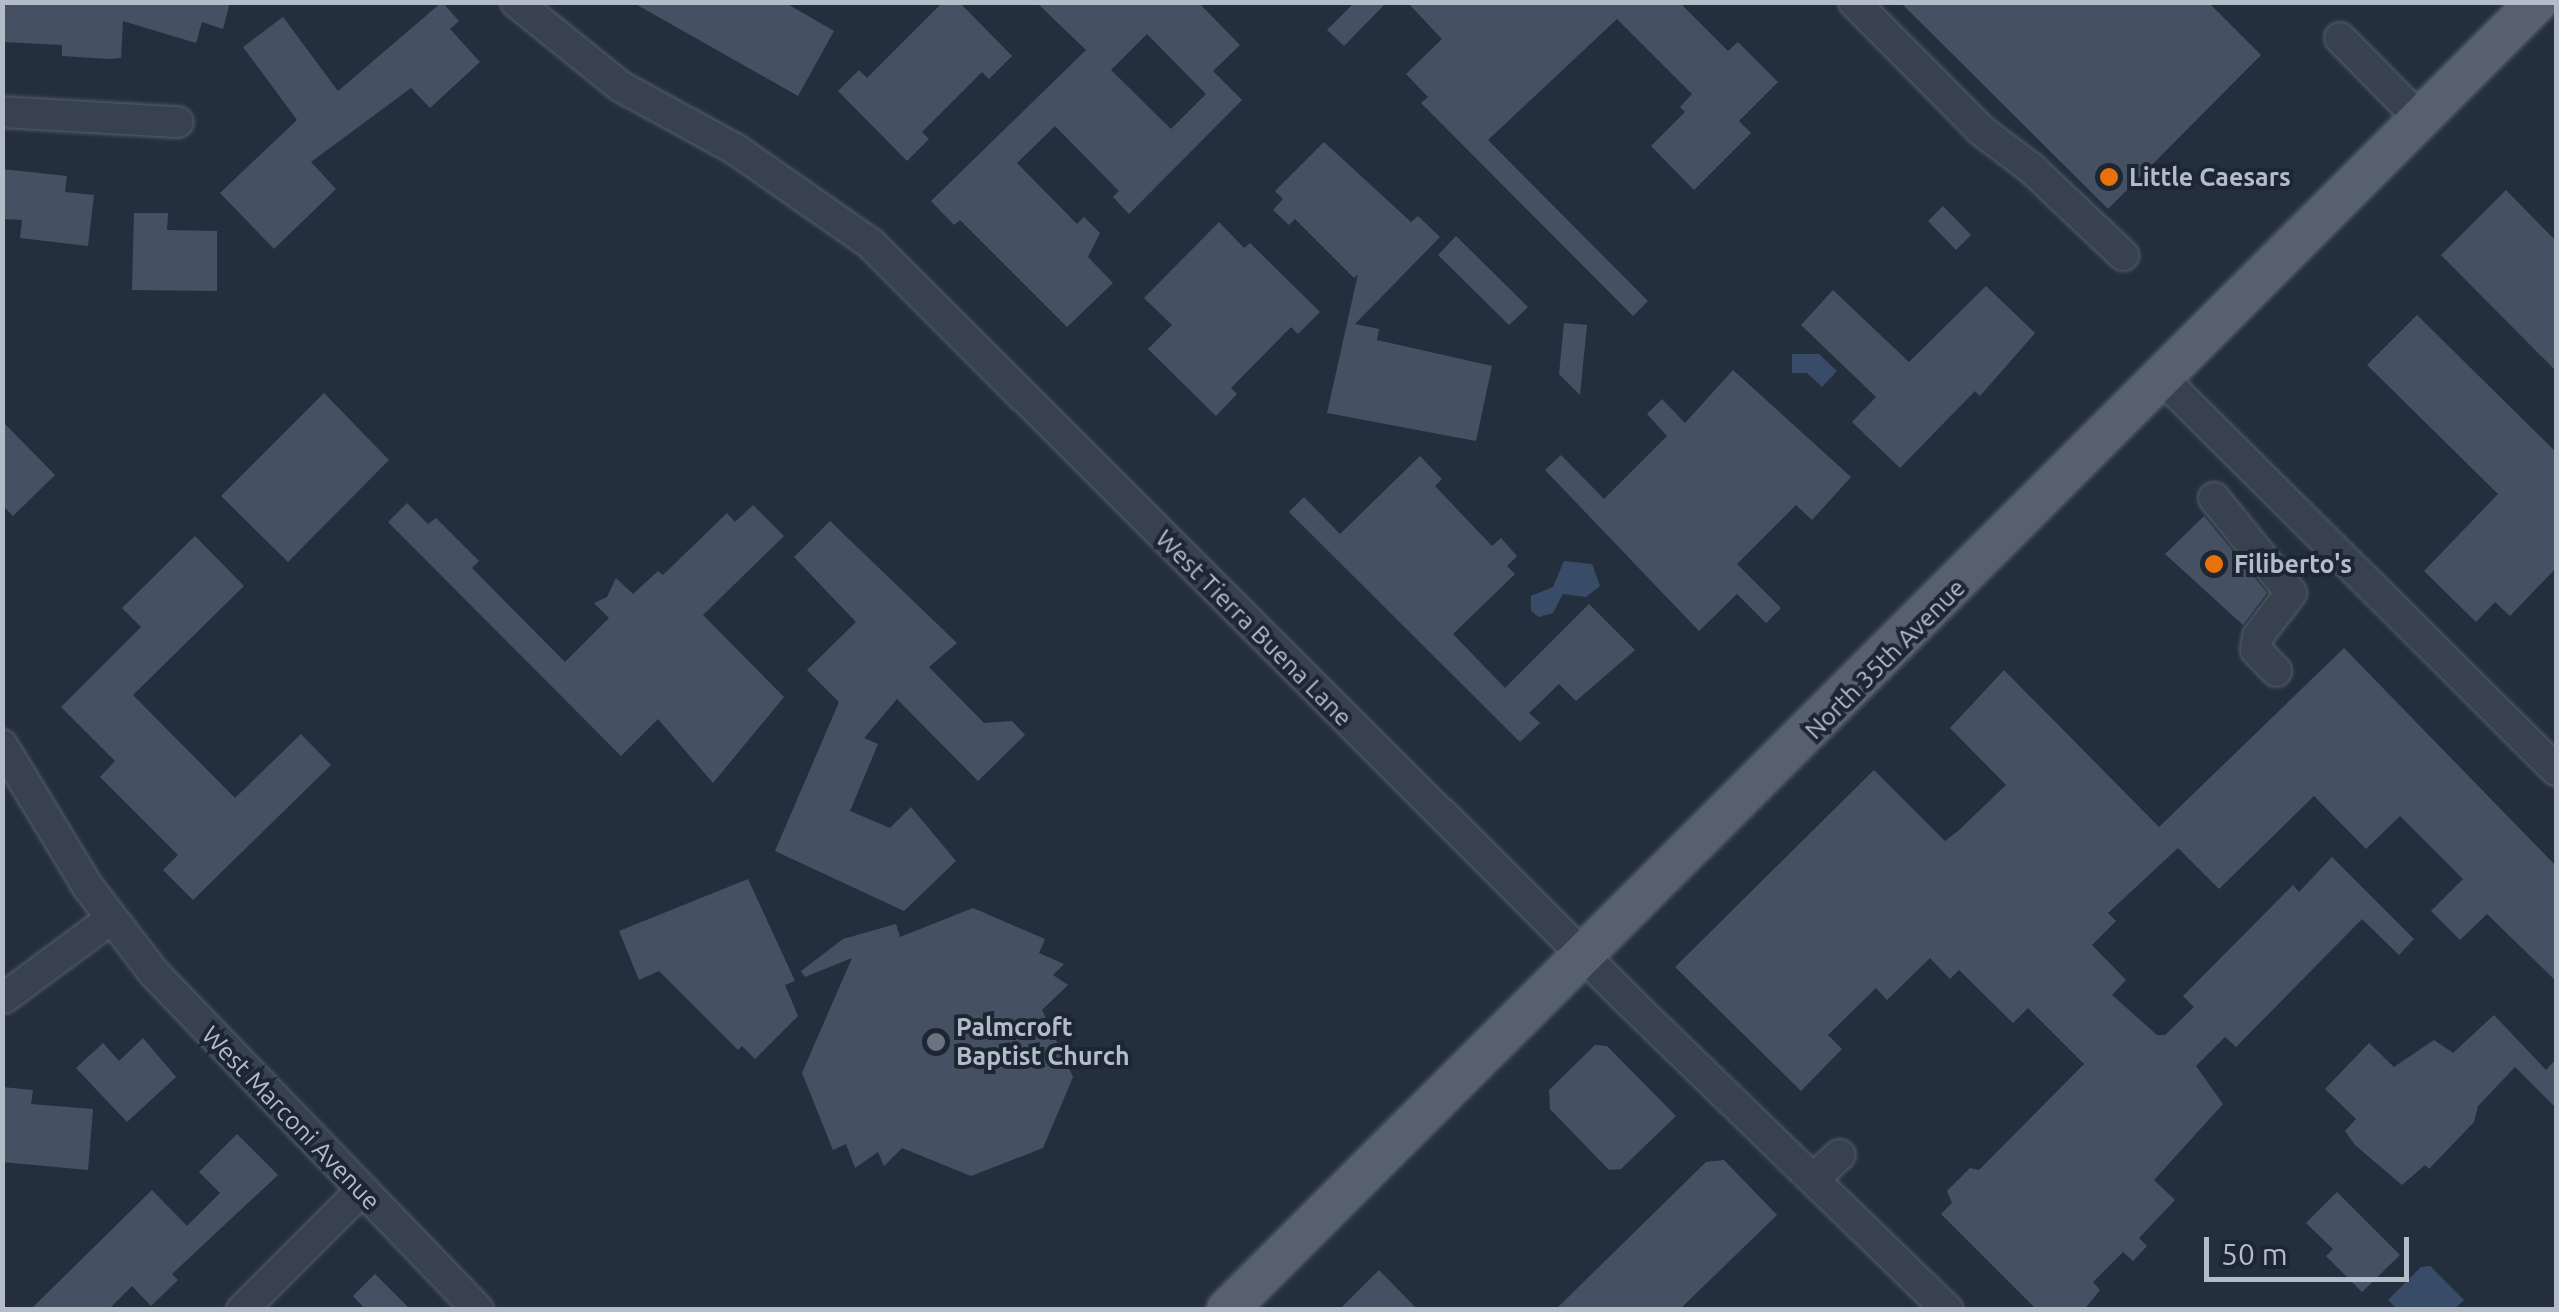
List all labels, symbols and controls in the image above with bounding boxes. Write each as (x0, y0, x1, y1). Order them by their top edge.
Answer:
place label: Little Caesars (2129, 162, 2291, 192)
marker: Little Caesars (2098, 166, 2120, 188)
street label: West Tierra Buena Lane (1150, 524, 1358, 732)
place label: Filiberto's (2234, 549, 2352, 579)
marker: Filiberto's (2203, 553, 2225, 575)
street label: North 35th Avenue (1799, 573, 1971, 745)
place label: Palmcroft Baptist Church (956, 1013, 1130, 1072)
street label: West Marconi Avenue (196, 1020, 386, 1216)
marker: Palmcroft Baptist Church (925, 1031, 947, 1053)
scale bar (2209, 1217, 2414, 1279)
text: 50 m (2221, 1237, 2288, 1271)

